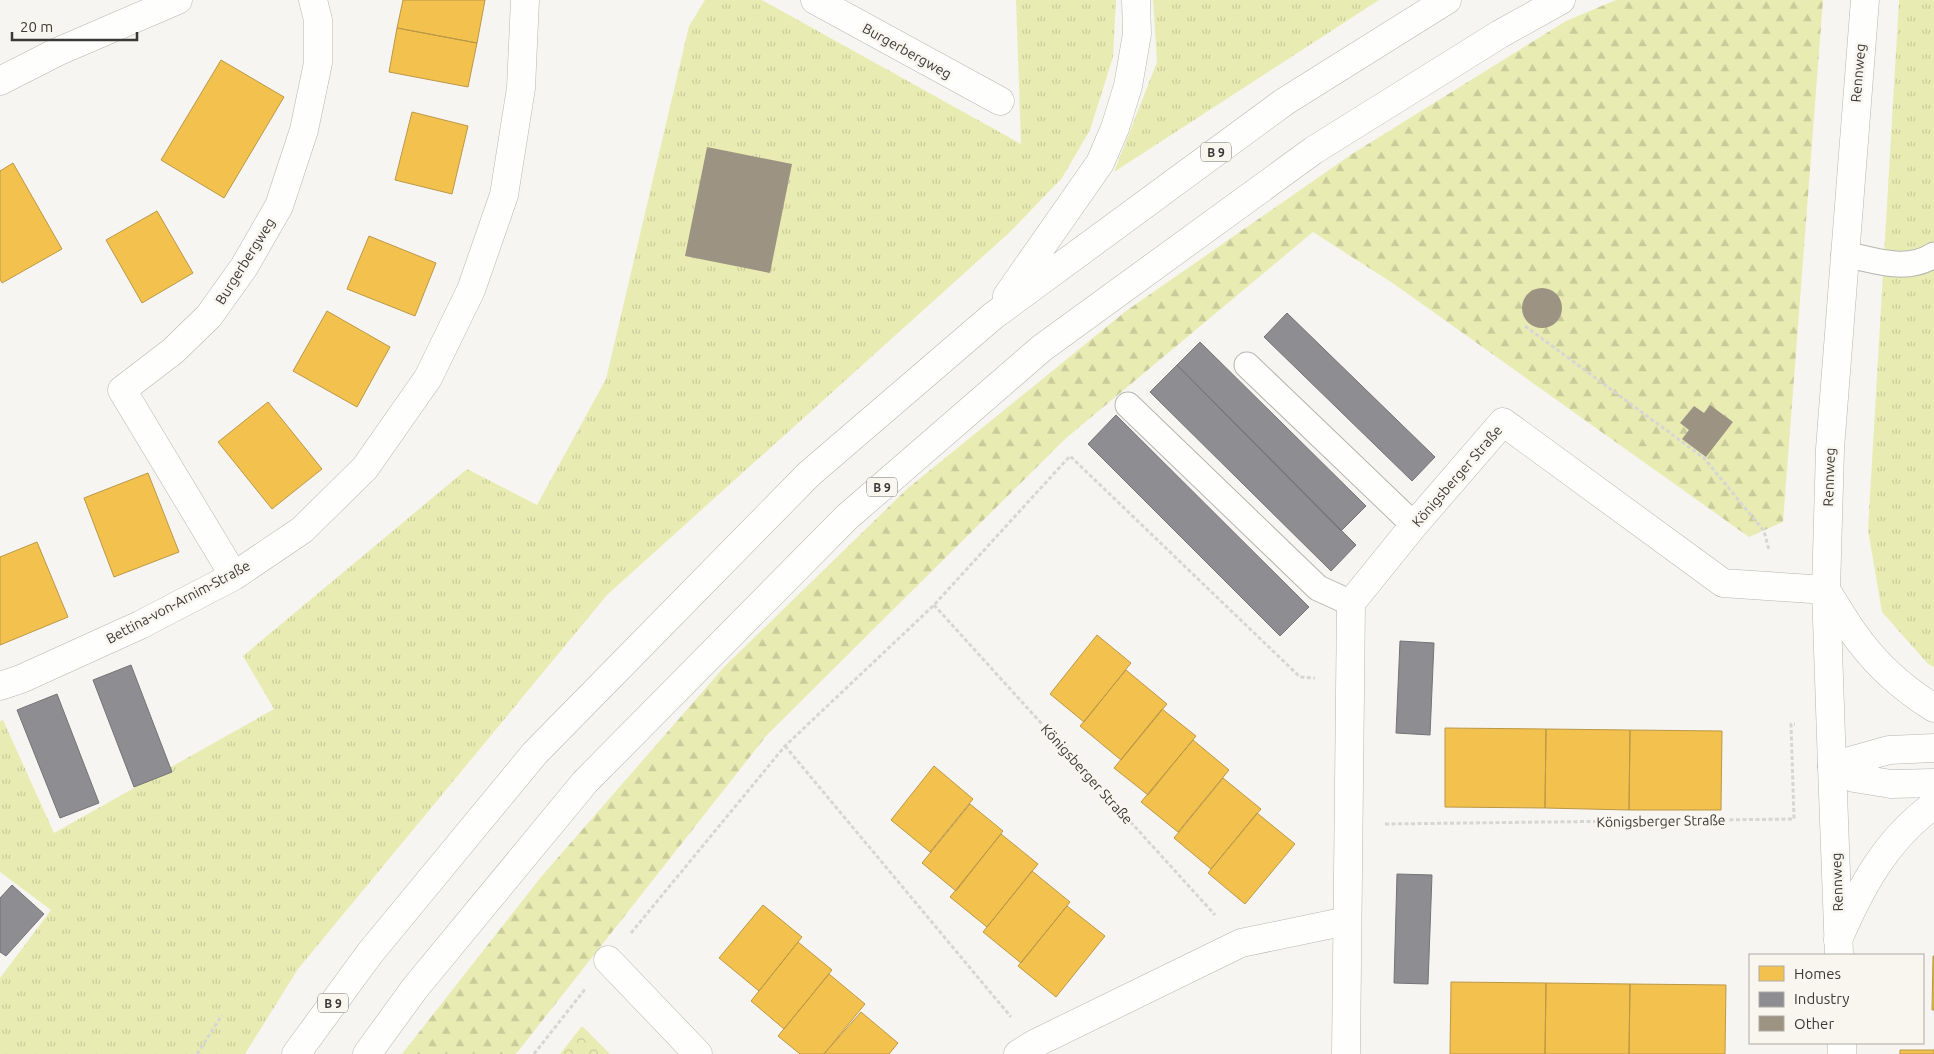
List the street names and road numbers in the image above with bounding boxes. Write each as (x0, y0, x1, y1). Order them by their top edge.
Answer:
street label: Burgerbergweg (860, 20, 954, 82)
street label: Rennweg (1847, 43, 1869, 103)
road number: B 9 (1201, 142, 1231, 162)
street label: Burgerbergweg (212, 215, 278, 307)
street label: Königsberger Straße (1409, 422, 1505, 530)
street label: Rennweg (1820, 447, 1838, 507)
road number: B 9 (867, 478, 897, 497)
street label: Bettina-von-Arnim-Straße (103, 557, 253, 647)
street label: Königsberger Straße (1038, 721, 1136, 827)
street label: Königsberger Straße (1596, 812, 1726, 830)
street label: Rennweg (1828, 852, 1846, 912)
road number: B 9 (318, 994, 348, 1012)

